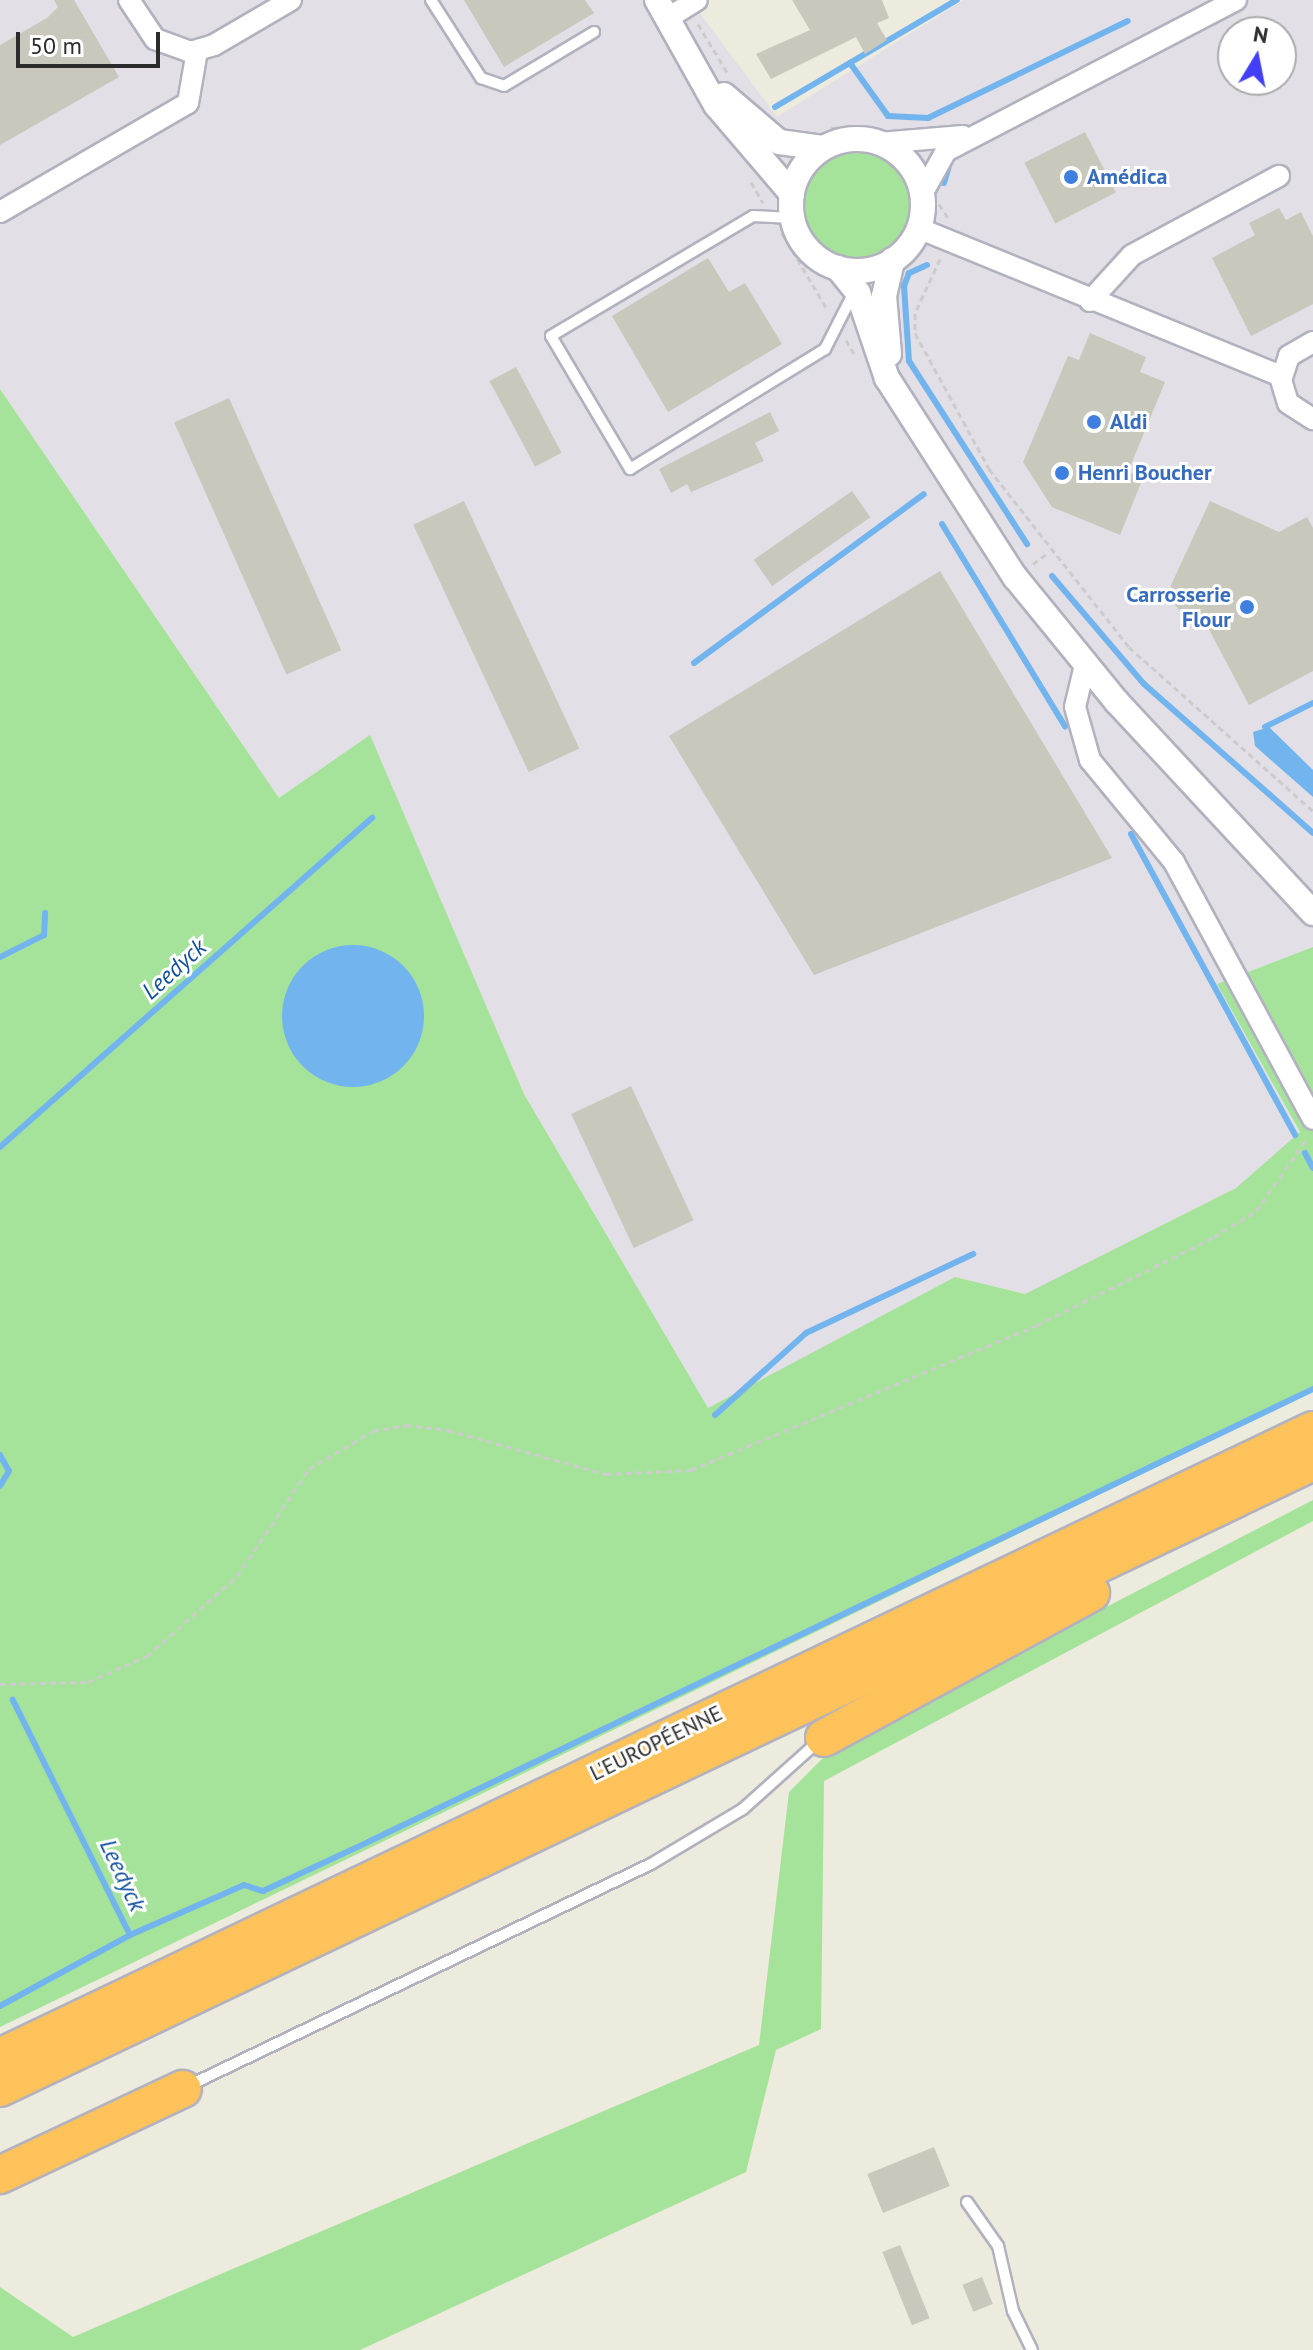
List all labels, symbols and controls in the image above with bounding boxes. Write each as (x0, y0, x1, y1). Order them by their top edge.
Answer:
scale bar (20, 16, 164, 66)
north arrow (1217, 16, 1297, 96)
text: N (1251, 19, 1270, 49)
text: 50 m (30, 30, 82, 61)
place label: Amédica (1087, 164, 1167, 190)
marker: Amédica (1062, 168, 1080, 186)
place label: Aldi (1110, 409, 1148, 435)
marker: Aldi (1085, 413, 1103, 431)
place label: Henri Boucher (1078, 460, 1212, 486)
marker: Henri Boucher (1053, 464, 1071, 482)
place label: Carrosserie Flour (1126, 581, 1231, 632)
marker: Carrosserie Flour (1238, 598, 1256, 616)
water label: Leedyck (136, 933, 212, 1005)
street label: L'EUROPÉENNE (585, 1700, 727, 1786)
water label: Leedyck (94, 1834, 152, 1916)

